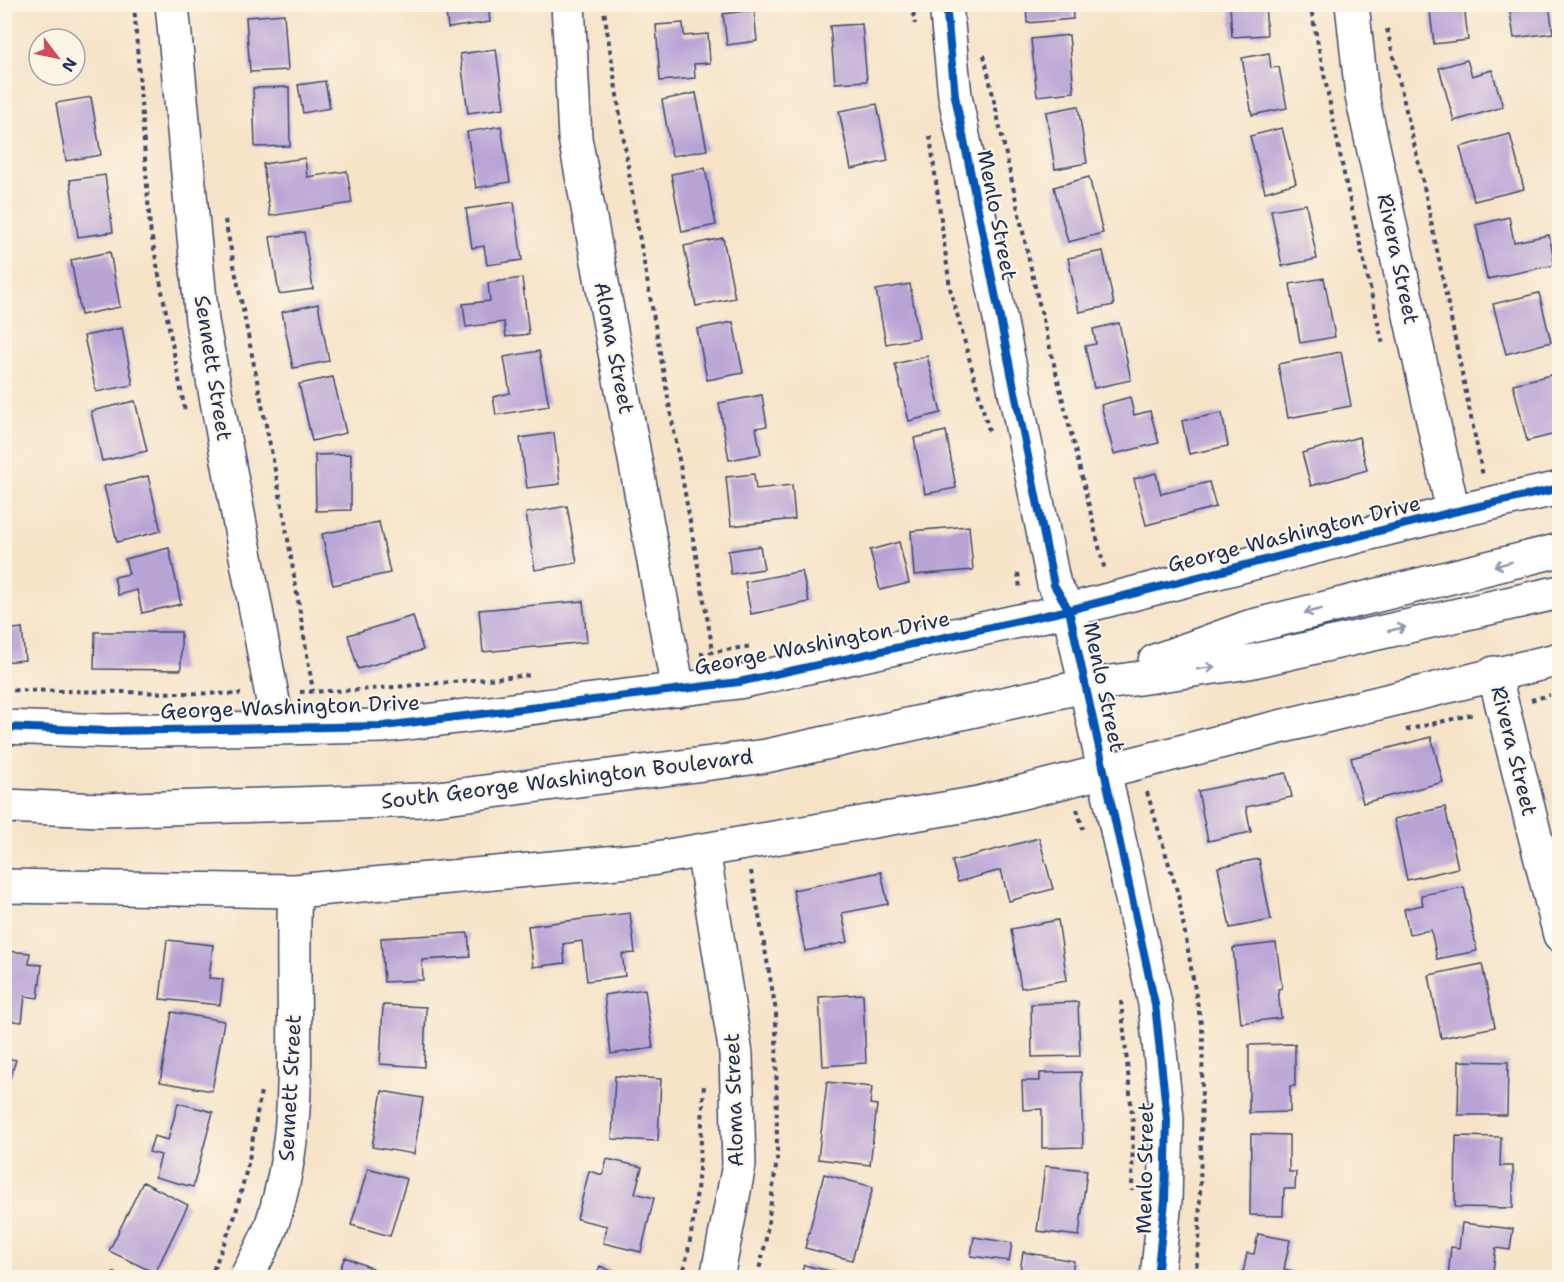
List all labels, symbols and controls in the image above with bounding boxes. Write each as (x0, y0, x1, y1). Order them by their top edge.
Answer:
north arrow (27, 27, 87, 87)
text: N (57, 54, 82, 76)
street label: Menlo Street (971, 147, 1023, 283)
street label: Rivera Street (1370, 191, 1426, 327)
street label: Aloma Street (587, 280, 641, 416)
street label: Sennett Street (188, 293, 238, 443)
street label: George Washington Drive (1165, 489, 1423, 579)
one-way arrow (1494, 559, 1513, 571)
street label: George Washington Drive (692, 604, 952, 682)
one-way arrow (1304, 606, 1323, 618)
street label: Menlo Street (1077, 619, 1131, 755)
one-way arrow (1386, 623, 1406, 634)
one-way arrow (1195, 663, 1215, 674)
street label: Rivera Street (1484, 683, 1544, 819)
street label: George Washington Drive (160, 688, 420, 726)
street label: South George Washington Boulevard (379, 742, 755, 816)
street label: Sennett Street (272, 1014, 308, 1162)
street label: Aloma Street (718, 1033, 750, 1167)
street label: Menlo Street (1130, 1102, 1160, 1234)

